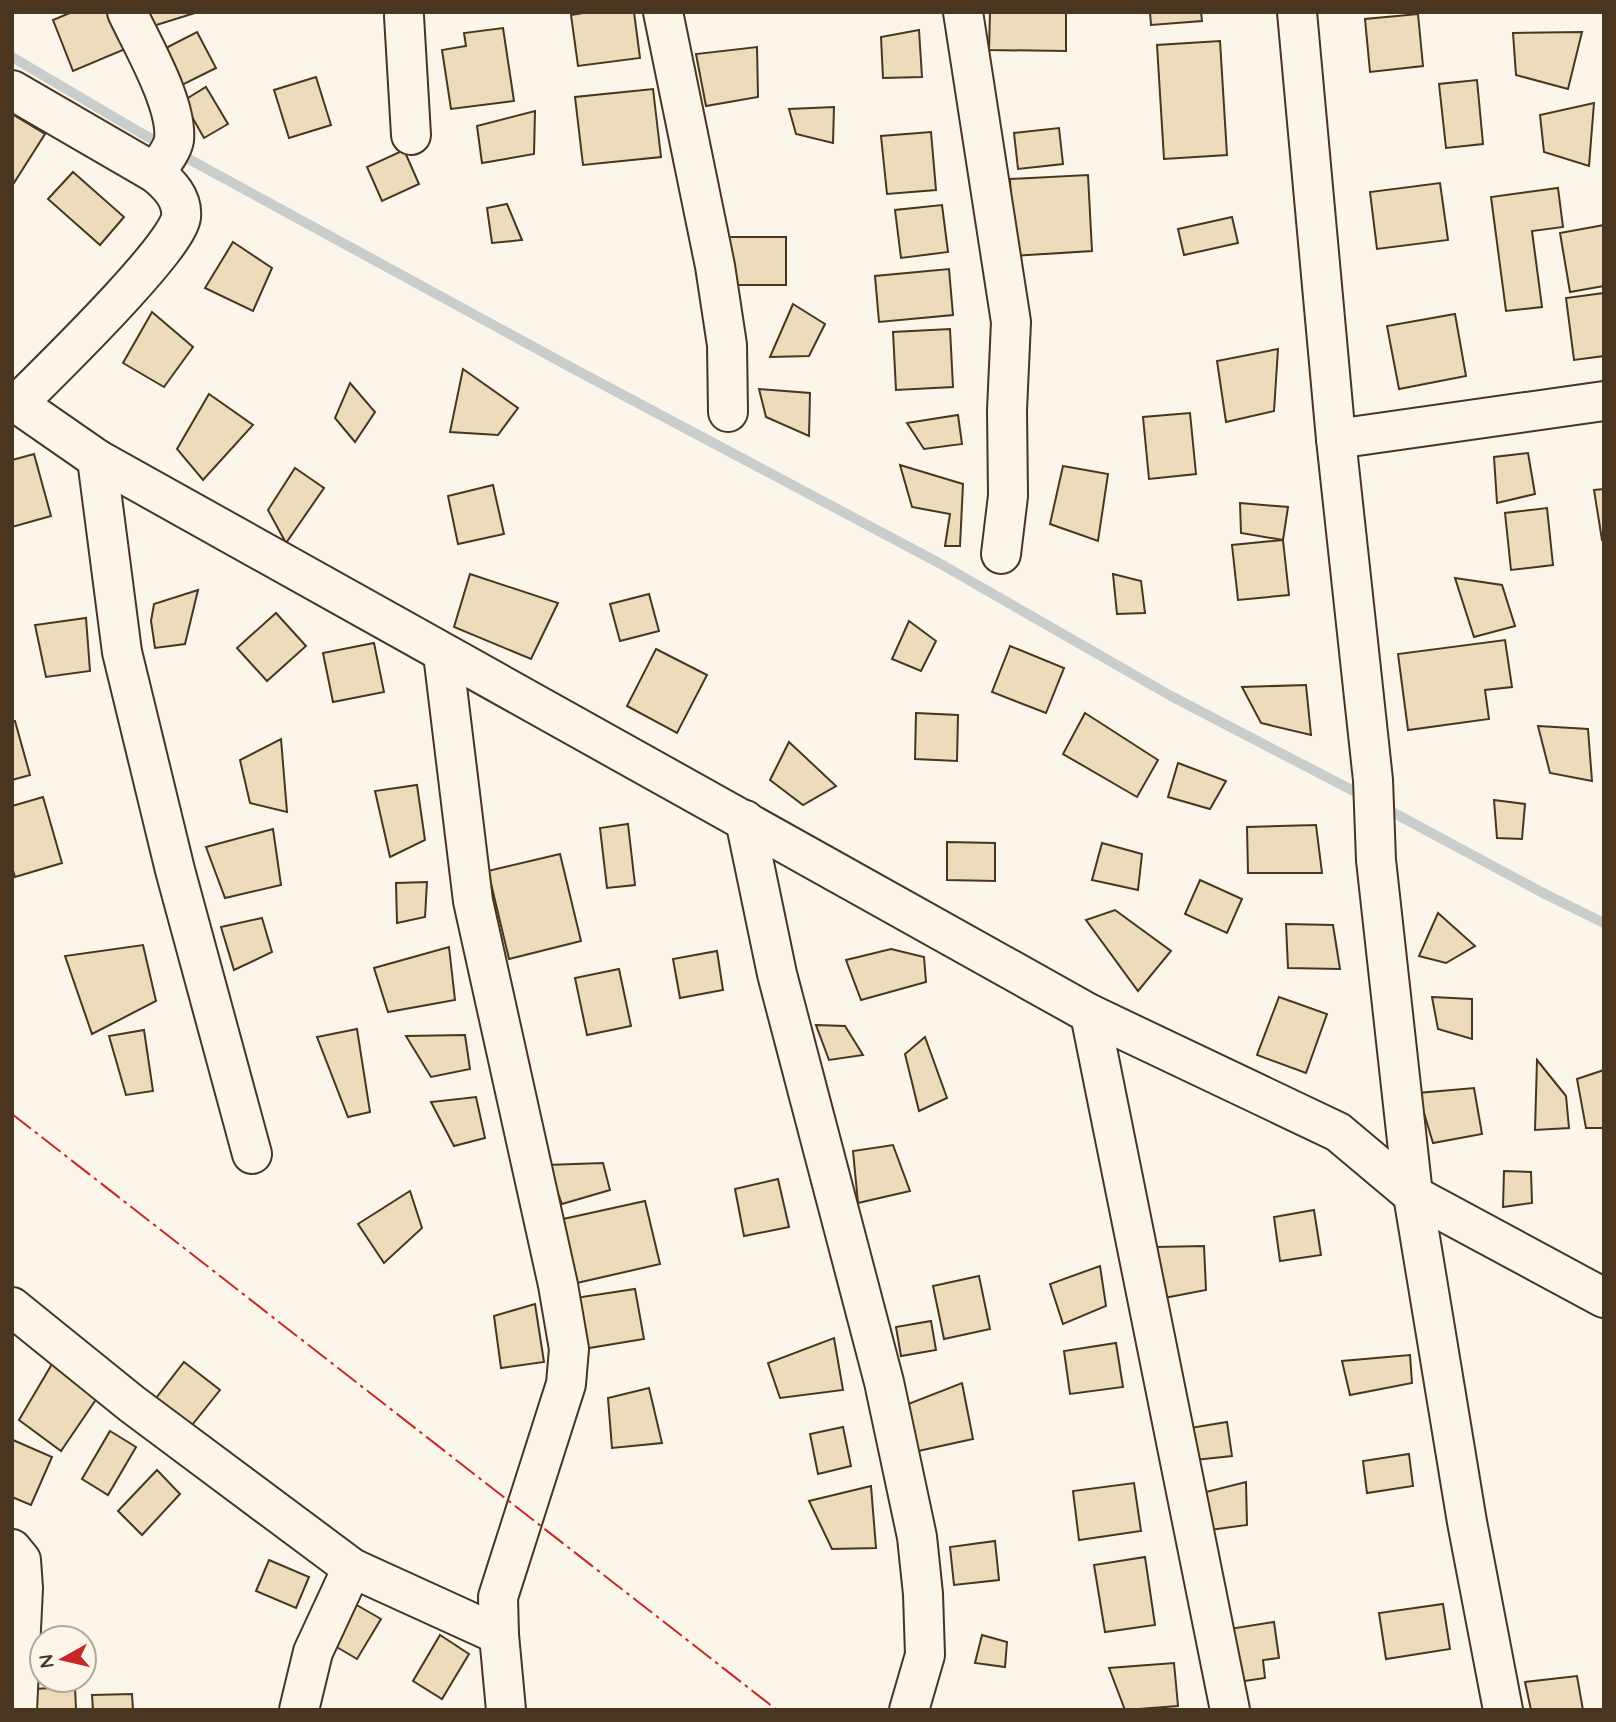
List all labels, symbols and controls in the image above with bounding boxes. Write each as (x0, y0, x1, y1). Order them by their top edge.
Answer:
north arrow (28, 1624, 98, 1694)
text: N (33, 1653, 59, 1670)

